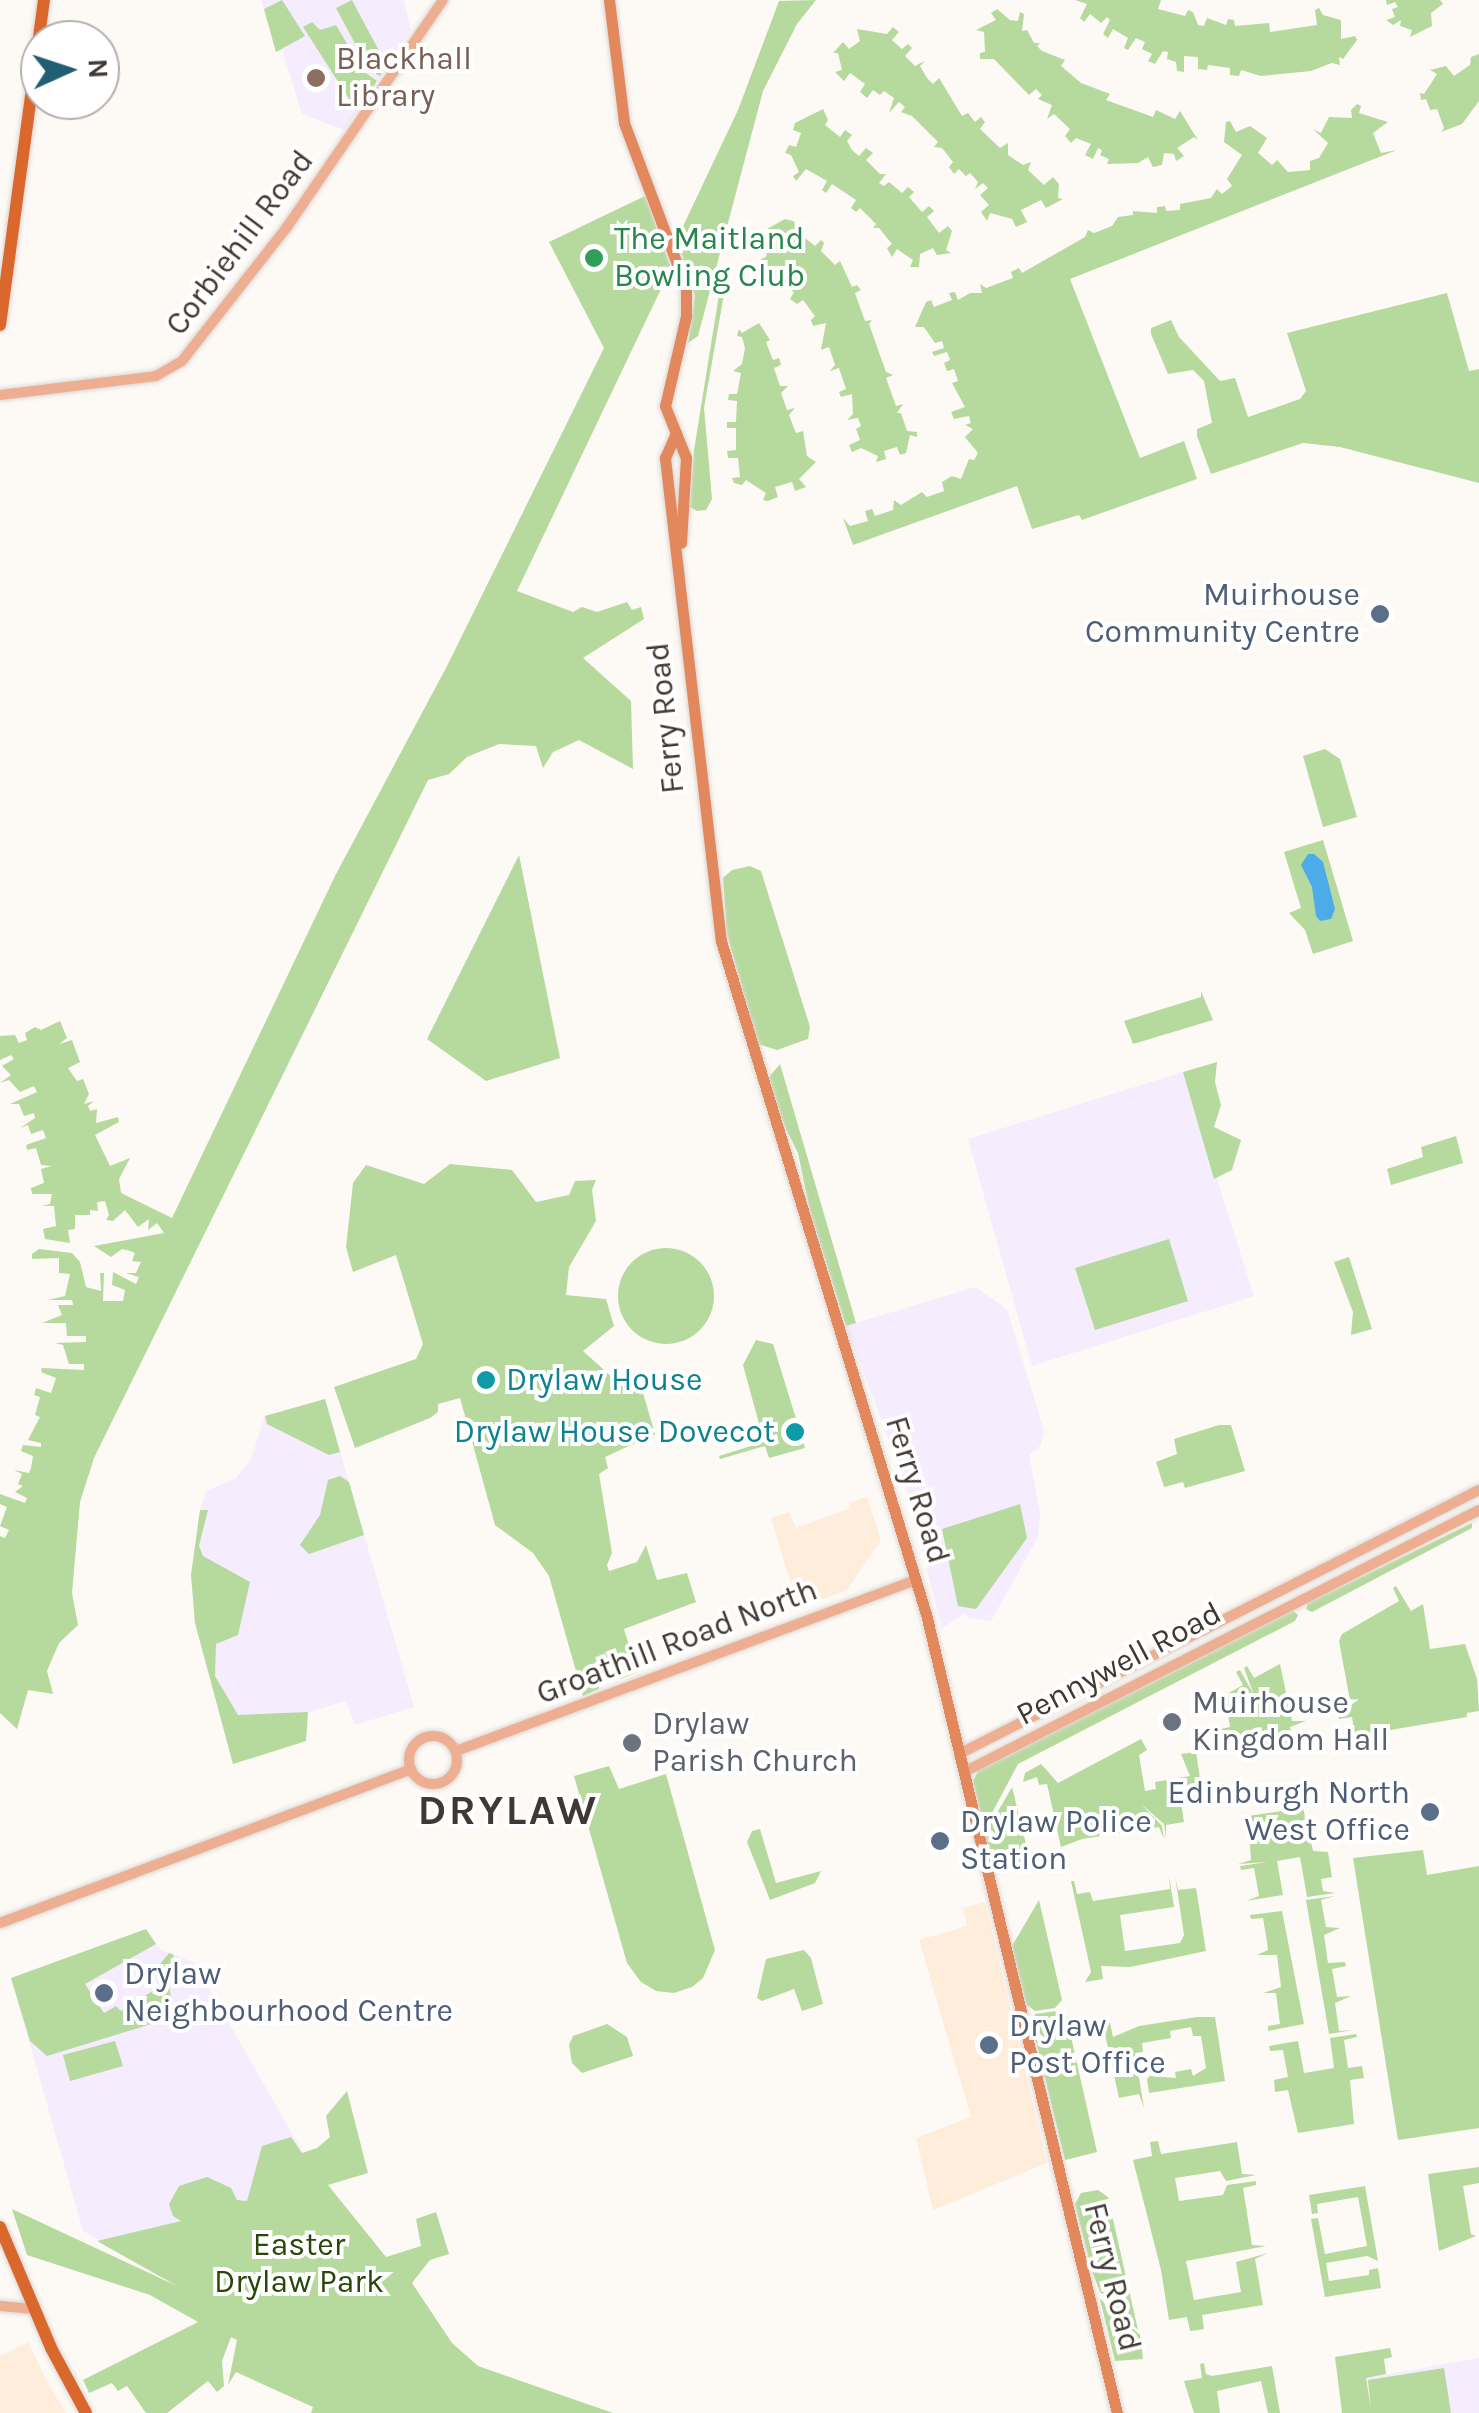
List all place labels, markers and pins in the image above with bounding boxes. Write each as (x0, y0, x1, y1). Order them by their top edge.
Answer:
place label: Blackhall Library (336, 41, 472, 116)
marker: Blackhall Library (305, 67, 327, 89)
place label: The Maitland Bowling Club (614, 221, 805, 296)
marker: The Maitland Bowling Club (583, 247, 605, 269)
place label: Muirhouse Community Centre (1085, 577, 1360, 652)
marker: Muirhouse Community Centre (1369, 603, 1391, 625)
place label: Drylaw House (506, 1361, 702, 1399)
marker: Drylaw House (475, 1369, 497, 1391)
place label: Drylaw House Dovecot (454, 1413, 775, 1451)
marker: Drylaw House Dovecot (784, 1421, 806, 1443)
place label: Muirhouse Kingdom Hall (1192, 1685, 1389, 1760)
place label: Drylaw Parish Church (652, 1706, 858, 1781)
marker: Muirhouse Kingdom Hall (1161, 1711, 1183, 1733)
marker: Drylaw Parish Church (621, 1732, 643, 1754)
place label: Edinburgh North West Office (1168, 1775, 1410, 1850)
marker: Edinburgh North West Office (1419, 1801, 1441, 1823)
place label: Drylaw Police Station (960, 1804, 1152, 1879)
marker: Drylaw Police Station (929, 1830, 951, 1852)
place label: Drylaw Neighbourhood Centre (124, 1956, 453, 2031)
marker: Drylaw Neighbourhood Centre (93, 1982, 115, 2004)
place label: Drylaw Post Office (1009, 2008, 1166, 2083)
marker: Drylaw Post Office (978, 2034, 1000, 2056)

